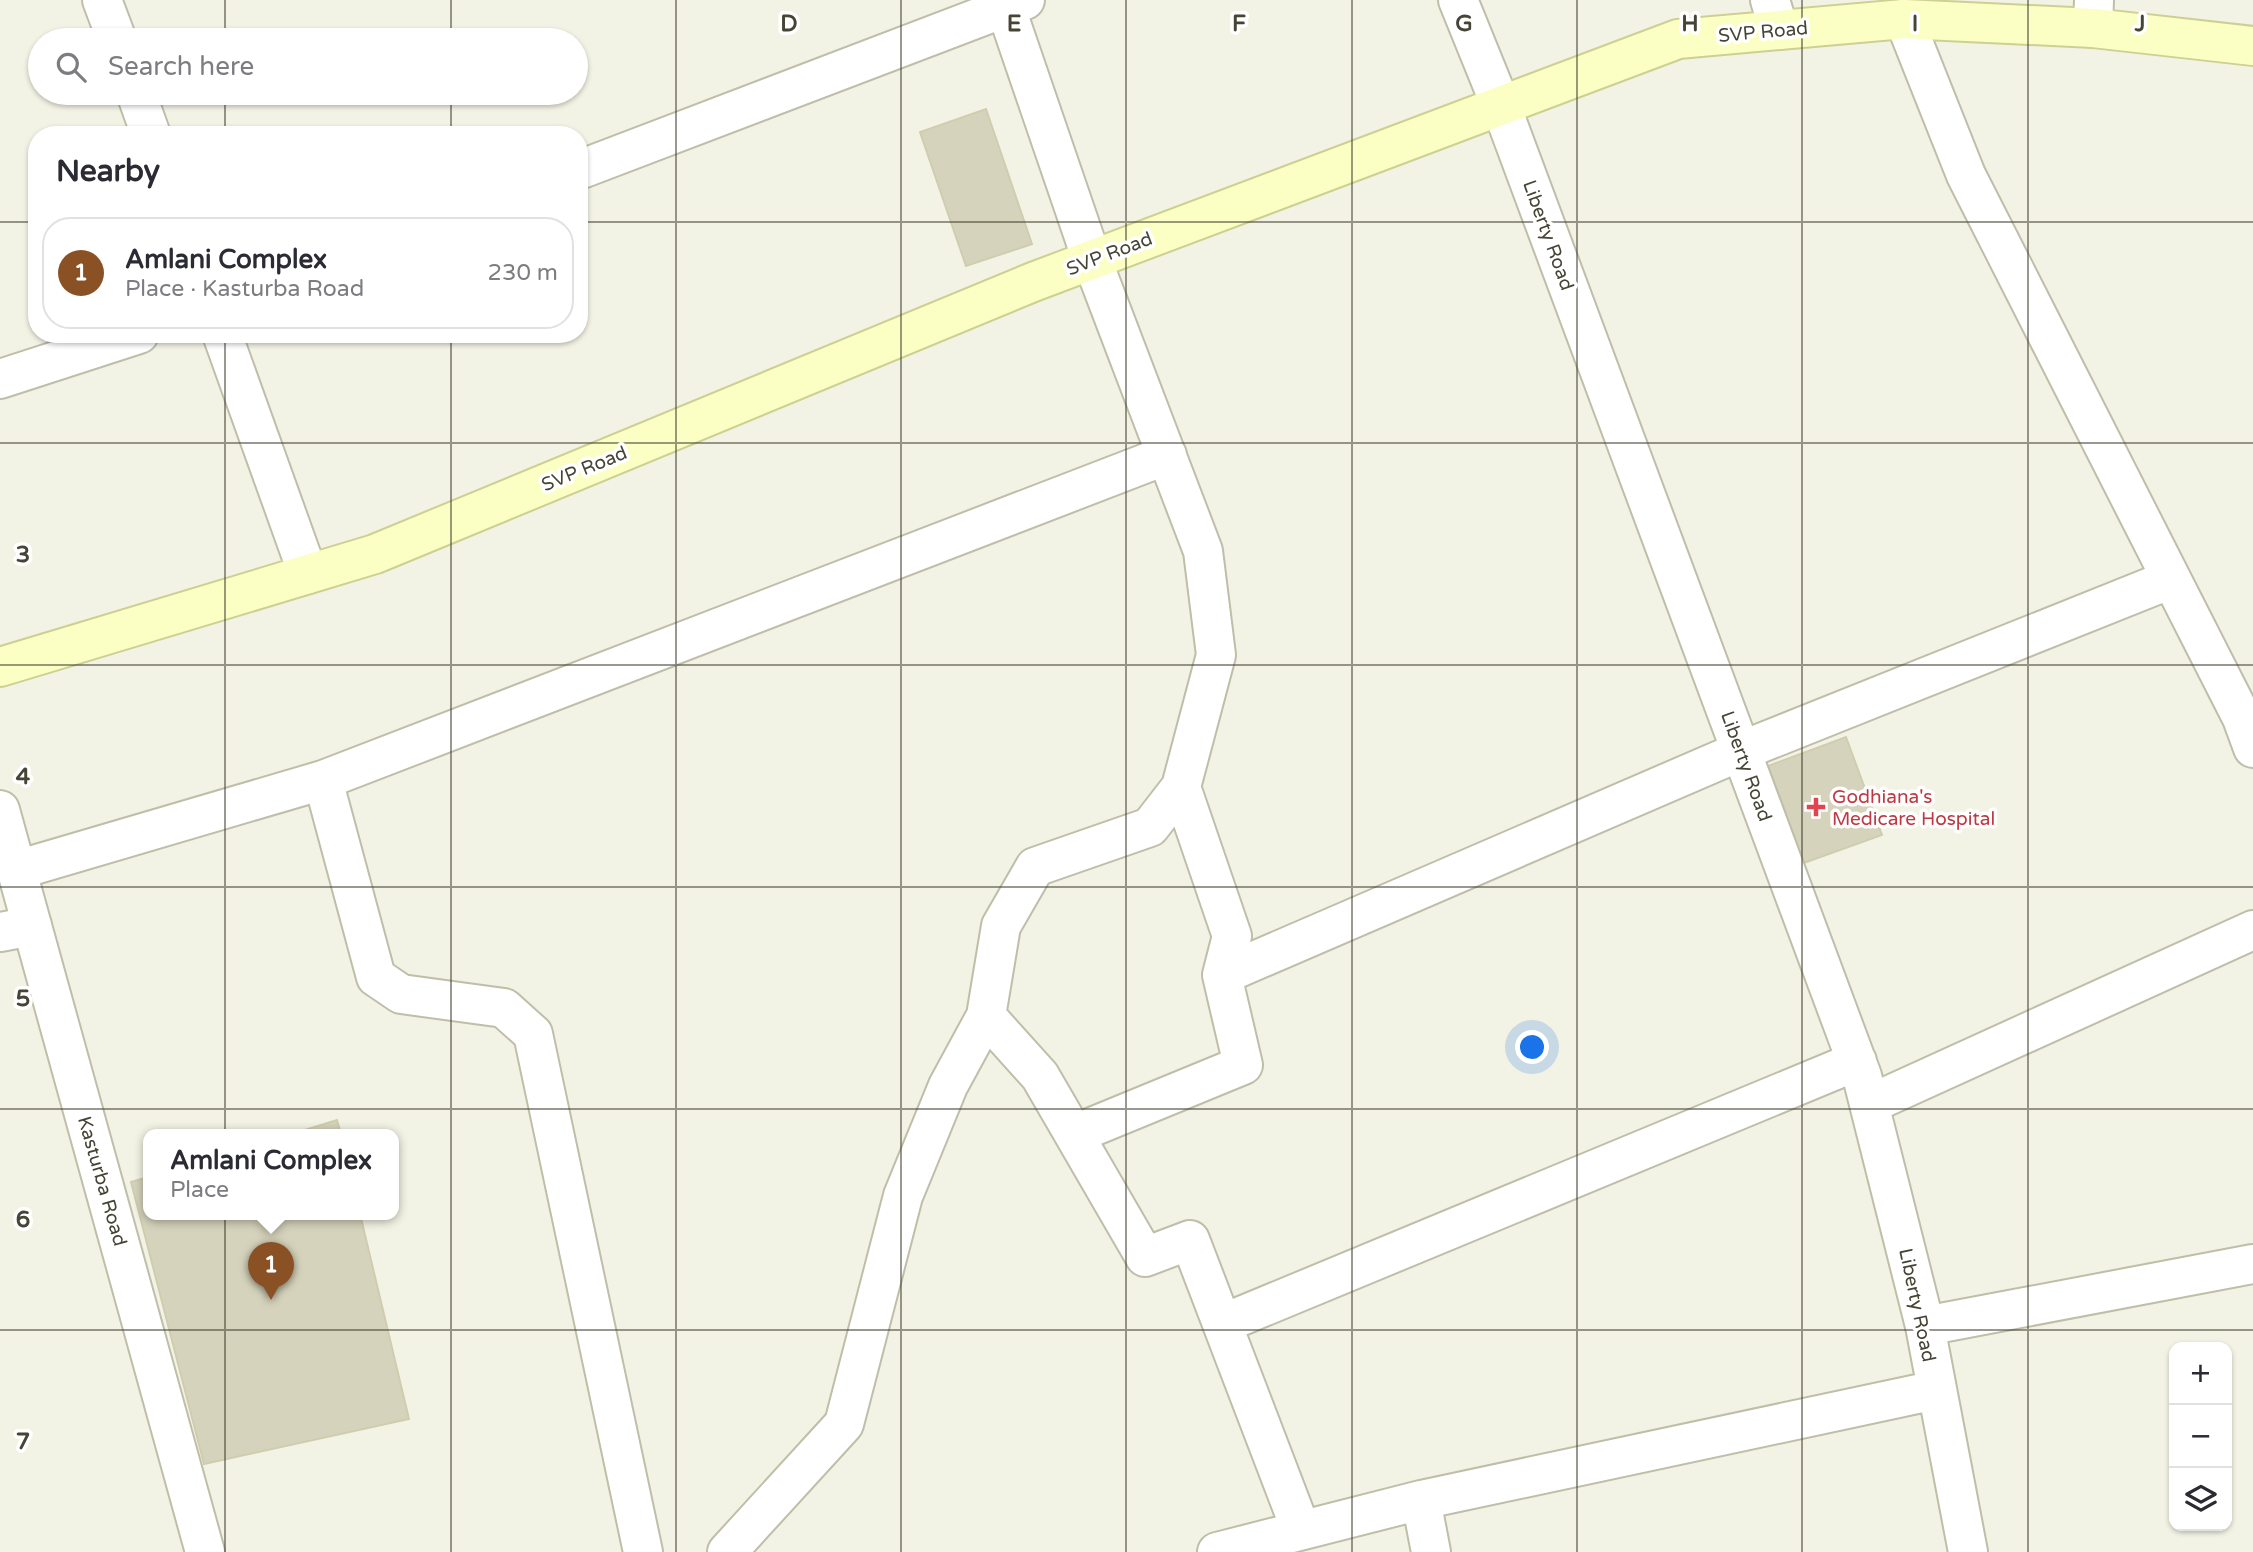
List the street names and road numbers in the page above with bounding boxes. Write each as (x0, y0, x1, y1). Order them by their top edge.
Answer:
street label: SVP Road (1717, 17, 1809, 47)
street label: Liberty Road (1518, 177, 1578, 293)
street label: SVP Road (1063, 227, 1155, 280)
street label: SVP Road (538, 442, 630, 496)
street label: Liberty Road (1716, 708, 1776, 824)
street label: Kasturba Road (73, 1114, 131, 1249)
street label: Liberty Road (1894, 1246, 1940, 1364)

